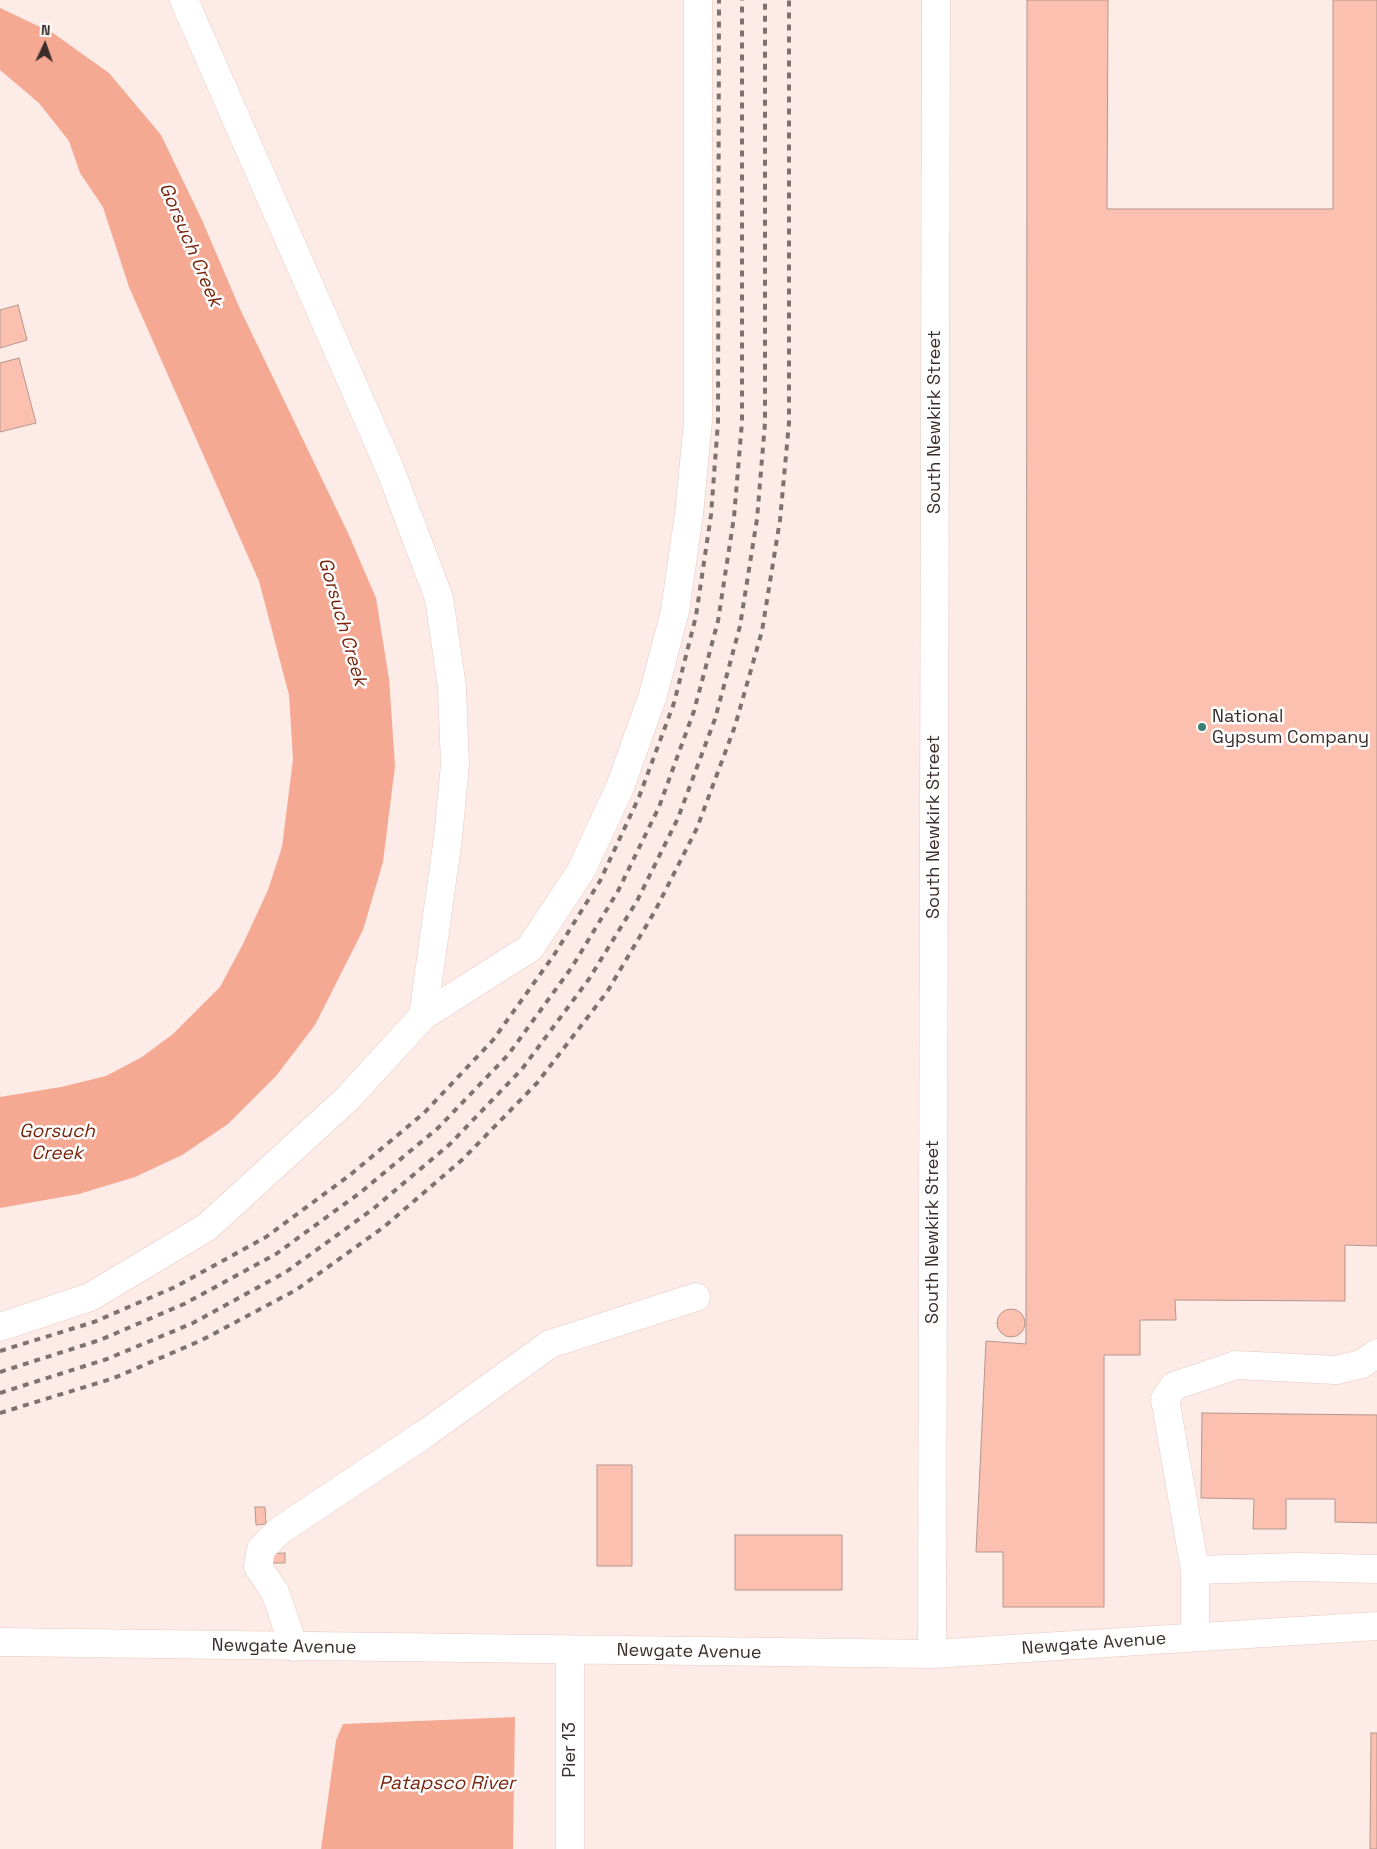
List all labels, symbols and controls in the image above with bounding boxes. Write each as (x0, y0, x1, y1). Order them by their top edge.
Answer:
north arrow (20, 20, 70, 70)
text: N (41, 21, 51, 39)
water label: Gorsuch Creek (154, 180, 226, 310)
street label: South Newkirk Street (924, 330, 946, 514)
water label: Gorsuch Creek (313, 555, 371, 689)
place label: National Gypsum Company (1212, 706, 1369, 749)
marker: National Gypsum Company (1196, 721, 1208, 733)
street label: South Newkirk Street (923, 735, 945, 919)
water label: Gorsuch Creek (19, 1121, 95, 1165)
street label: South Newkirk Street (922, 1140, 944, 1324)
street label: Newgate Avenue (1021, 1628, 1167, 1660)
street label: Newgate Avenue (211, 1635, 357, 1659)
street label: Newgate Avenue (616, 1640, 762, 1664)
street label: Pier 13 (559, 1722, 581, 1778)
water label: Patapsco River (379, 1773, 515, 1795)

